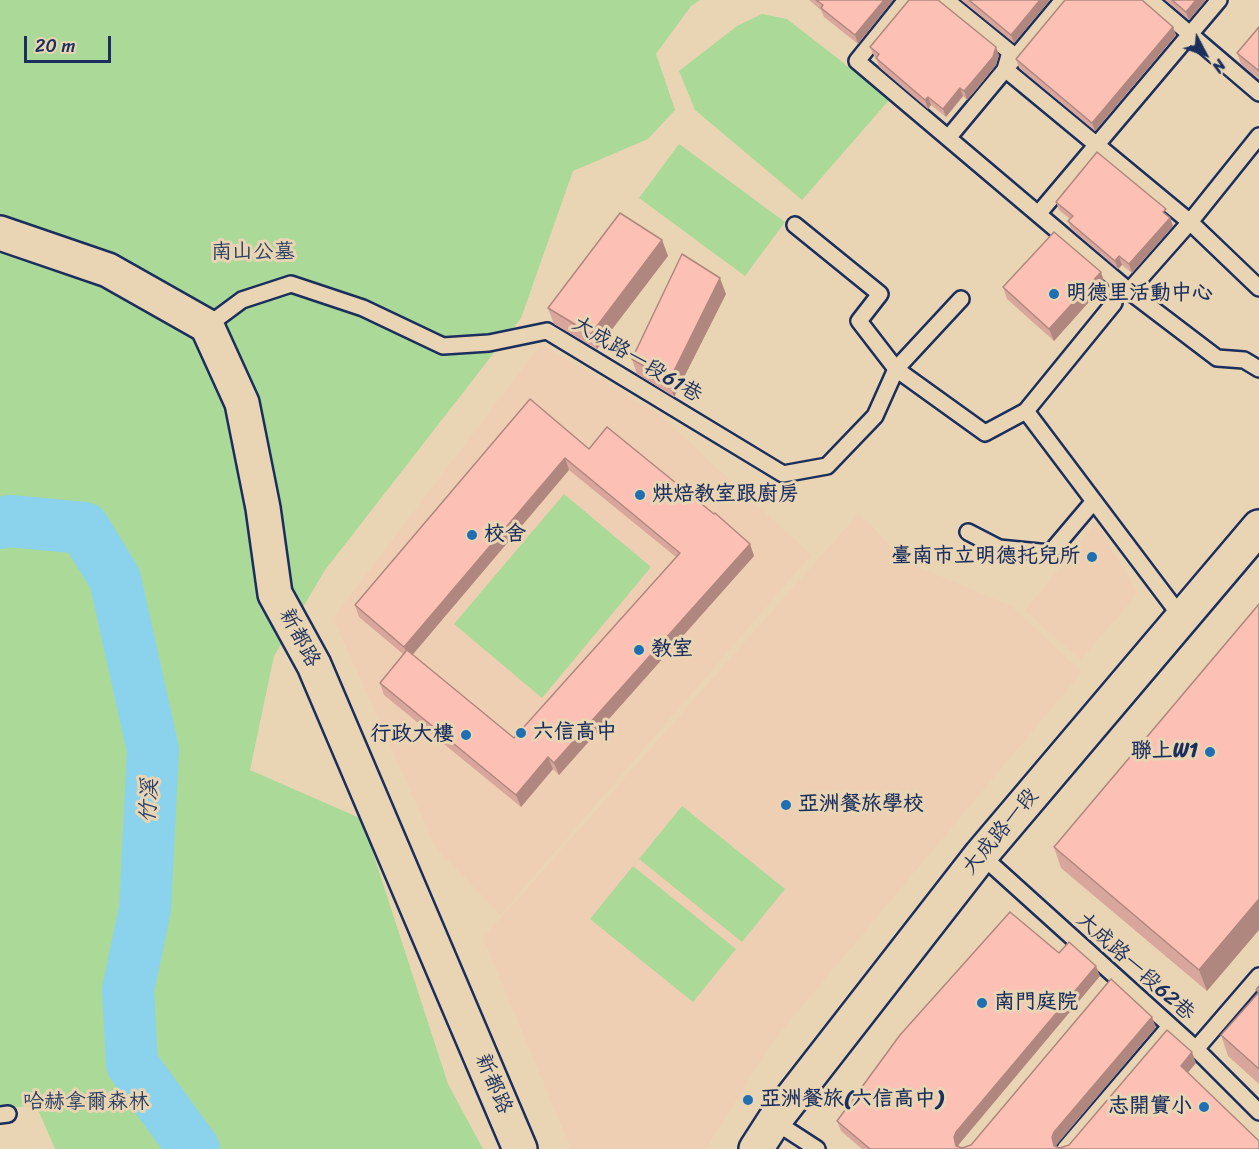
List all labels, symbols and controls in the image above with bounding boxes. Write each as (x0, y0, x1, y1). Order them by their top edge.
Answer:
scale bar (27, 24, 114, 62)
north arrow (1175, 24, 1235, 84)
text: 20 m (35, 30, 75, 62)
text: N (1204, 52, 1234, 80)
park label: 南山公墓 (211, 240, 295, 266)
place label: 明德里活動中心 (1066, 281, 1213, 307)
marker: 明德里活動中心 (1047, 287, 1061, 301)
street label: 大成路一段61巷 (568, 311, 706, 409)
place label: 烘焙教室跟廚房 (652, 482, 799, 508)
marker: 烘焙教室跟廚房 (633, 488, 647, 502)
place label: 校舍 (484, 522, 526, 548)
marker: 校舍 (465, 528, 479, 542)
place label: 臺南市立明德托兒所 (891, 544, 1080, 570)
marker: 臺南市立明德托兒所 (1085, 550, 1099, 564)
street label: 新都路 (273, 604, 325, 672)
place label: 教室 (651, 637, 693, 663)
marker: 教室 (632, 643, 646, 657)
place label: 六信高中 (533, 720, 617, 746)
place label: 行政大樓 (370, 722, 454, 748)
marker: 六信高中 (514, 726, 528, 740)
marker: 行政大樓 (459, 728, 473, 742)
place label: 聯上W1 (1131, 739, 1198, 765)
marker: 聯上W1 (1203, 745, 1217, 759)
water label: 竹溪 (136, 778, 164, 824)
street label: 大成路一段 (958, 784, 1044, 880)
place label: 亞洲餐旅學校 (798, 792, 924, 818)
marker: 亞洲餐旅學校 (779, 798, 793, 812)
street label: 大成路一段62巷 (1071, 907, 1199, 1027)
place label: 南門庭院 (994, 990, 1078, 1016)
marker: 南門庭院 (975, 996, 989, 1010)
street label: 新都路 (469, 1050, 517, 1118)
place label: 亞洲餐旅(六信高中) (760, 1087, 943, 1113)
park label: 哈赫拿爾森林 (23, 1090, 149, 1116)
marker: 亞洲餐旅(六信高中) (741, 1093, 755, 1107)
place label: 志開實小 (1108, 1094, 1192, 1120)
marker: 志開實小 (1197, 1100, 1211, 1114)

